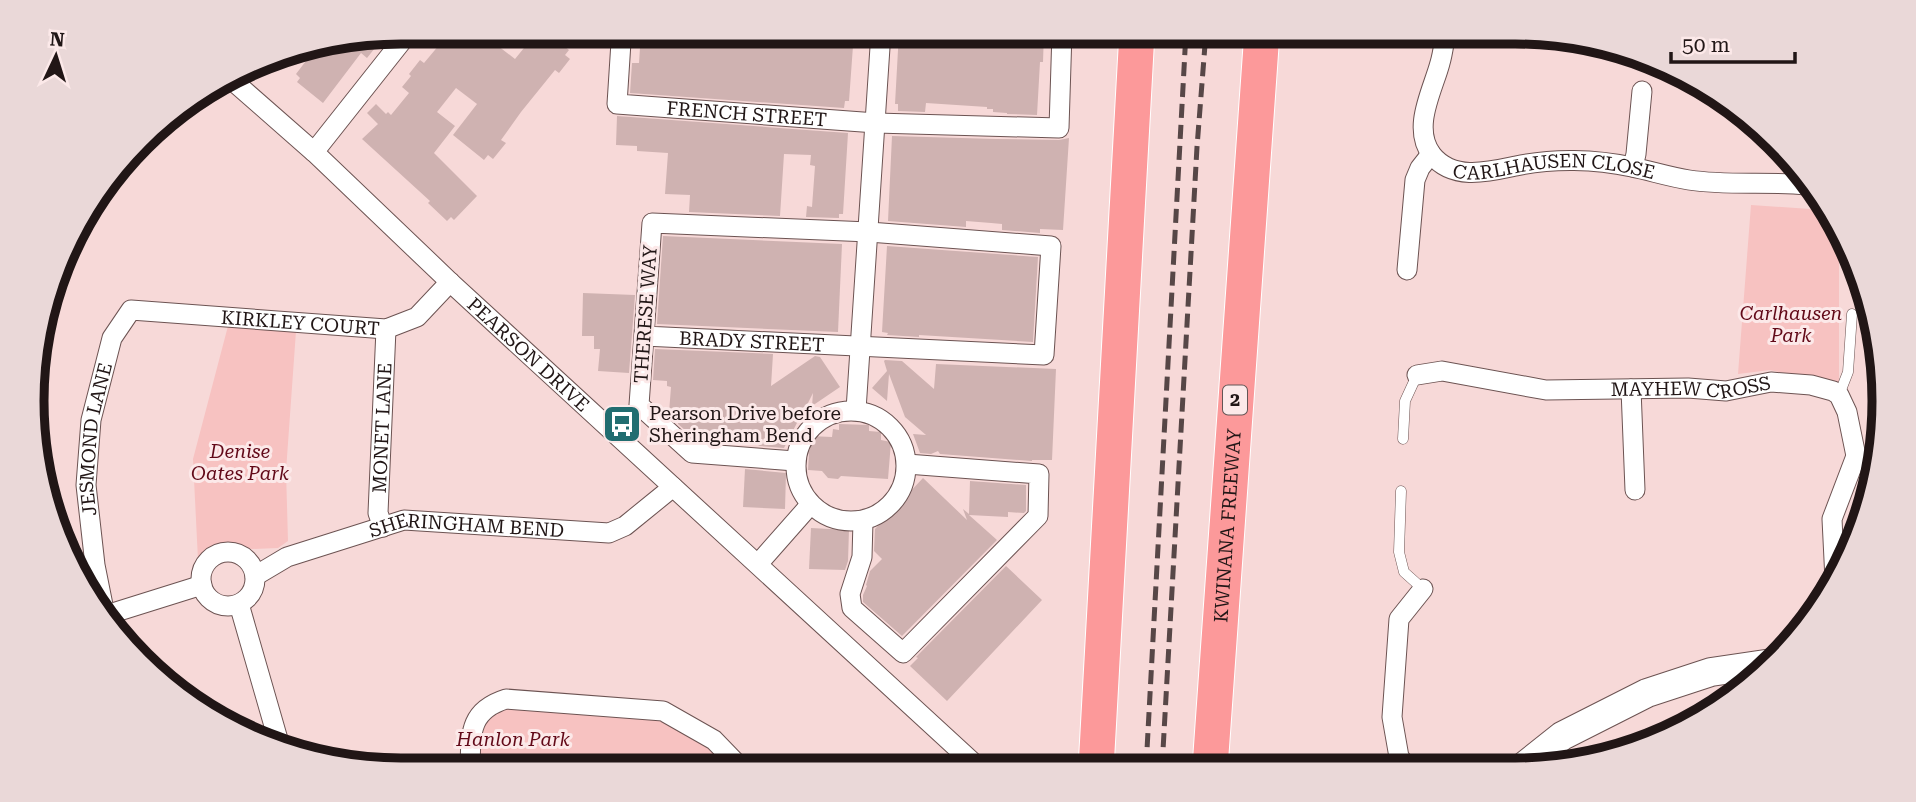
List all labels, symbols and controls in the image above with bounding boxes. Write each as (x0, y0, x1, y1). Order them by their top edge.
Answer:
north arrow (21, 21, 91, 91)
scale bar (1671, 21, 1795, 65)
text: N (49, 28, 66, 52)
text: 50 m (1682, 33, 1730, 57)
street label: FRENCH STREET (666, 97, 828, 131)
street label: CARLHAUSEN CLOSE (1451, 149, 1657, 185)
street label: THERESE WAY (629, 244, 662, 384)
street label: PEARSON DRIVE (462, 293, 594, 417)
park label: Carlhausen Park (1740, 302, 1843, 347)
street label: KIRKLEY COURT (220, 306, 381, 340)
street label: BRADY STREET (679, 327, 825, 357)
street label: JESMOND LANE (75, 360, 117, 517)
street label: MONET LANE (368, 362, 397, 494)
street label: MAYHEW CROSS (1611, 371, 1773, 404)
road number: 2 (1223, 386, 1247, 414)
place label: Pearson Drive before Sheringham Bend (649, 402, 841, 447)
bus stop icon: Pearson Drive before Sheringham Bend (601, 403, 643, 445)
street label: KWINANA FREEWAY (1209, 428, 1246, 623)
park label: Denise Oates Park (191, 440, 290, 485)
street label: SHERINGHAM BEND (366, 508, 565, 542)
park label: Hanlon Park (455, 728, 570, 751)

